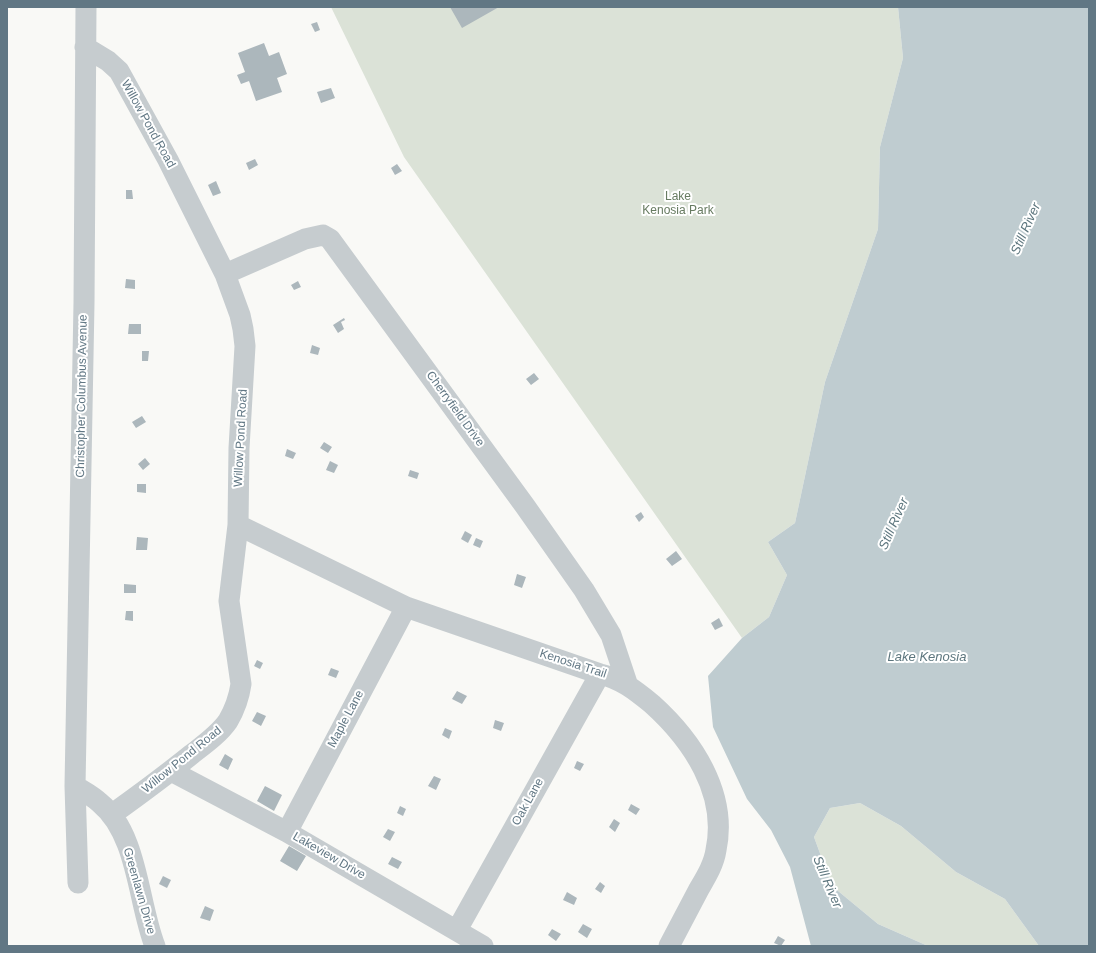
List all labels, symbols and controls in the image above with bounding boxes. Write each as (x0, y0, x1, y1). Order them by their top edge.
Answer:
street label: Willow Pond Road (118, 78, 178, 170)
park label: Lake Kenosia Park (642, 190, 714, 218)
water label: Still River (1008, 201, 1044, 257)
street label: Christopher Columbus Avenue (73, 314, 91, 478)
street label: Cherryfield Drive (423, 369, 487, 449)
street label: Willow Pond Road (231, 389, 251, 487)
water label: Still River (876, 496, 912, 552)
street label: Kenosia Trail (538, 646, 608, 682)
water label: Lake Kenosia (888, 649, 966, 665)
street label: Maple Lane (325, 688, 367, 750)
street label: Willow Pond Road (139, 724, 225, 796)
street label: Oak Lane (509, 776, 547, 828)
street label: Lakeview Drive (290, 829, 368, 883)
street label: Greenlawn Drive (120, 846, 158, 936)
water label: Still River (809, 854, 845, 910)

